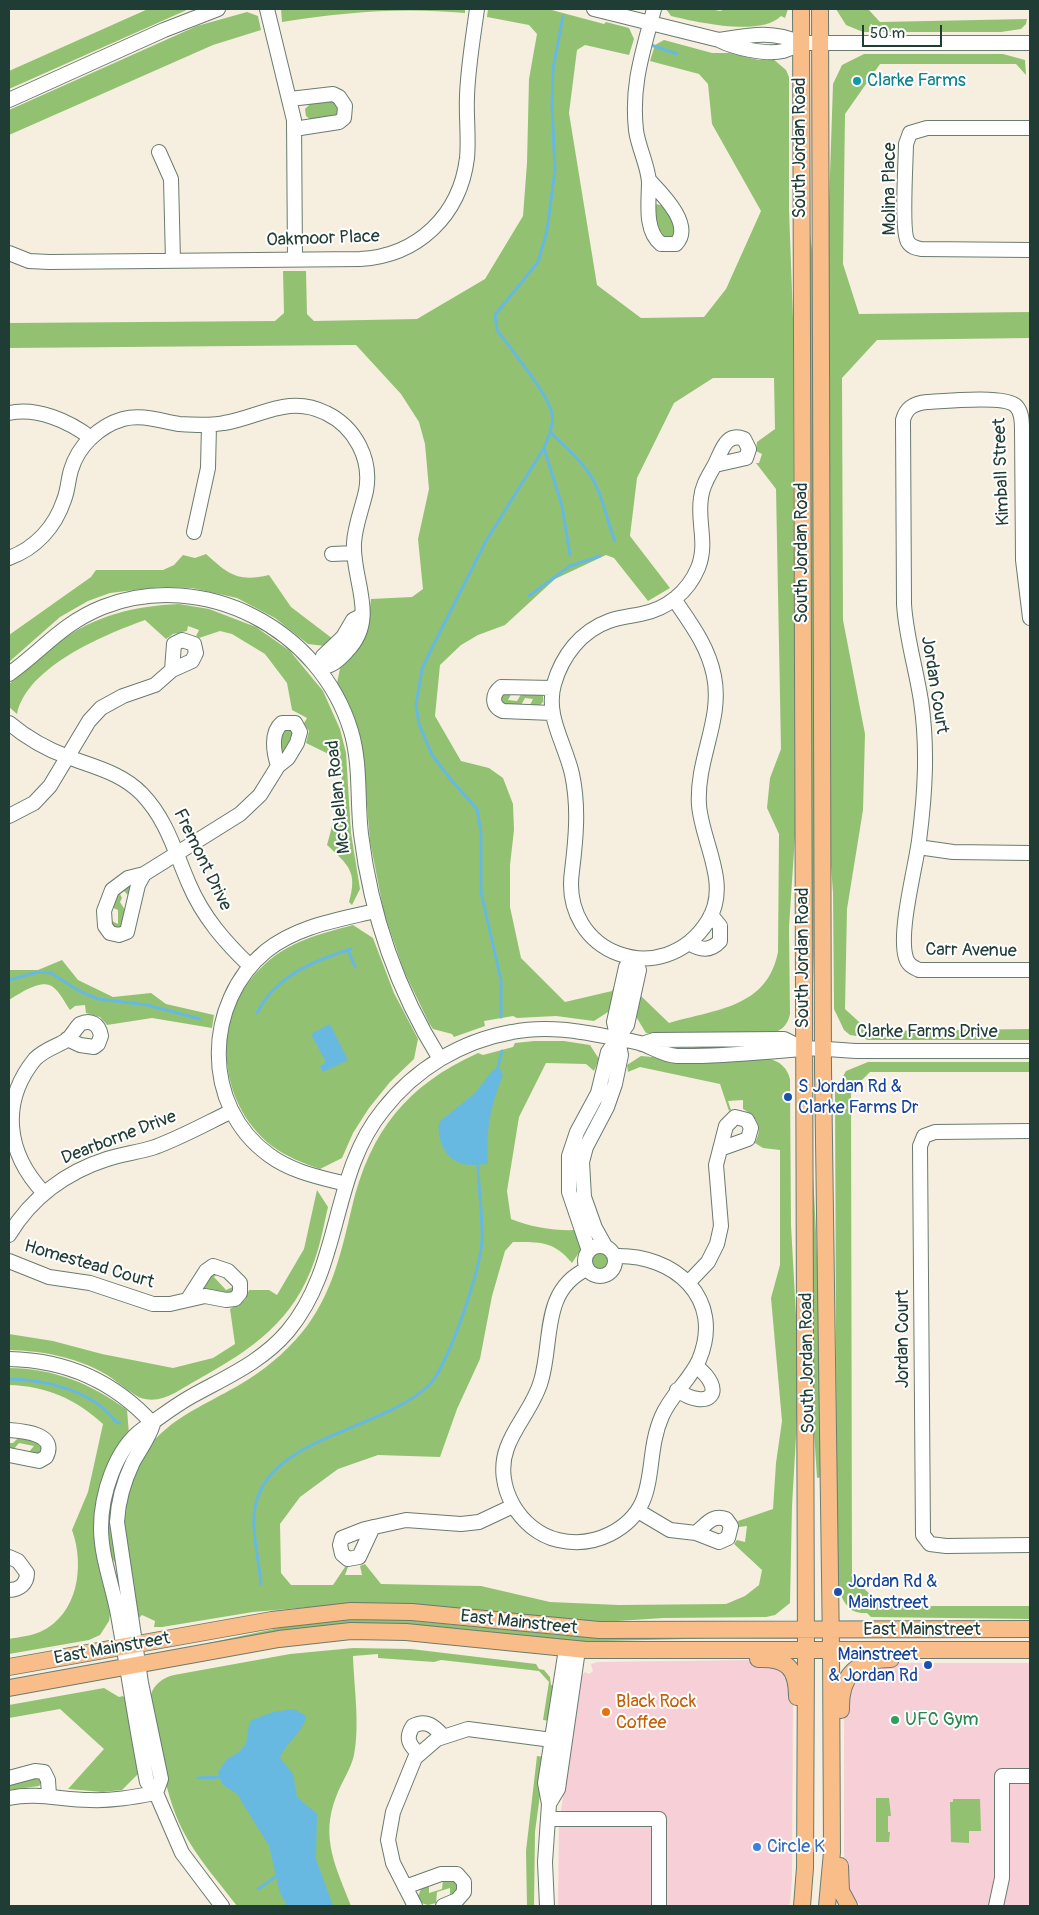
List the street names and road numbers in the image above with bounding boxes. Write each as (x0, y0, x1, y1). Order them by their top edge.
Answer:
street label: South Jordan Road (789, 77, 811, 219)
street label: Molina Place (879, 142, 901, 236)
street label: Oakmoor Place (266, 226, 380, 252)
street label: Kimball Street (989, 418, 1015, 526)
street label: South Jordan Road (791, 482, 813, 624)
street label: Jordan Court (916, 635, 952, 735)
street label: McClellan Road (322, 739, 356, 855)
street label: Fremont Drive (168, 806, 236, 914)
street label: South Jordan Road (792, 887, 814, 1029)
street label: Carr Avenue (925, 939, 1017, 963)
street label: Clarke Farms Drive (856, 1021, 998, 1043)
street label: Dearborne Drive (59, 1106, 179, 1170)
street label: Homestead Court (22, 1236, 156, 1294)
street label: Jordan Court (892, 1290, 914, 1388)
street label: South Jordan Road (796, 1292, 820, 1434)
street label: East Mainstreet (459, 1606, 579, 1640)
street label: East Mainstreet (863, 1619, 981, 1641)
street label: East Mainstreet (52, 1628, 172, 1670)

